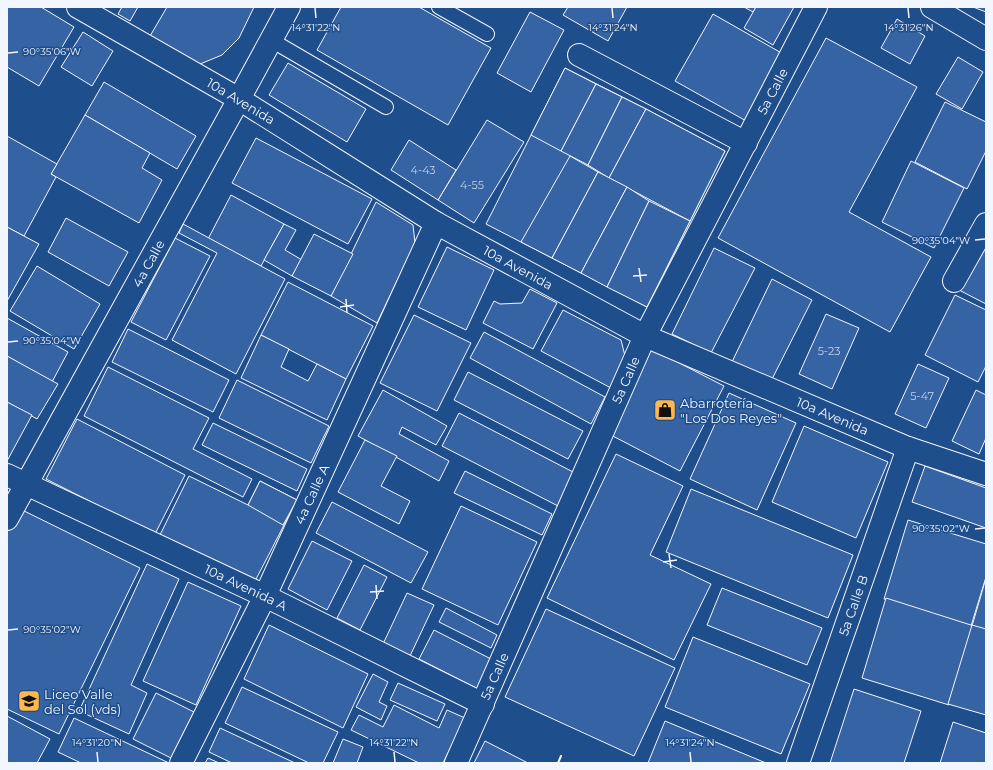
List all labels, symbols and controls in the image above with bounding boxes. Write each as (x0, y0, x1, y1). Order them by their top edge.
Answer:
text: 14°31'22"N (291, 21, 341, 34)
text: 14°31'24"N (588, 21, 638, 34)
text: 14°31'26"N (884, 21, 934, 34)
text: 90°35'06"W (23, 45, 81, 58)
street label: 5a Calle (754, 65, 791, 117)
street label: 10a Avenida (204, 74, 278, 128)
house number: 4-43 (411, 163, 435, 177)
house number: 4-55 (460, 178, 484, 192)
text: 90°35'04"W (912, 234, 970, 247)
street label: 4a Calle (129, 237, 168, 290)
street label: 10a Avenida (481, 242, 556, 293)
text: 90°35'04"W (23, 334, 81, 347)
house number: 5-23 (818, 344, 840, 358)
street label: 5a Calle (608, 354, 643, 406)
house number: 5-47 (910, 389, 934, 403)
street label: 10a Avenida (794, 393, 871, 438)
place label: Abarrotería "Los Dos Reyes" (680, 395, 782, 426)
shop icon: Abarrotería "Los Dos Reyes" (652, 397, 678, 423)
street label: 4a Calle A (291, 461, 333, 527)
text: 90°35'02"W (912, 522, 970, 535)
street label: 10a Avenida A (202, 561, 291, 614)
street label: 5a Calle B (835, 573, 871, 638)
text: 90°35'02"W (23, 623, 81, 636)
street label: 5a Calle (477, 650, 512, 702)
place label: Liceo Valle del Sol (vds) (44, 686, 121, 717)
school or university icon: Liceo Valle del Sol (vds) (16, 688, 42, 714)
text: 14°31'20"N (72, 736, 122, 749)
text: 14°31'22"N (369, 736, 419, 749)
text: 14°31'24"N (665, 736, 715, 749)

